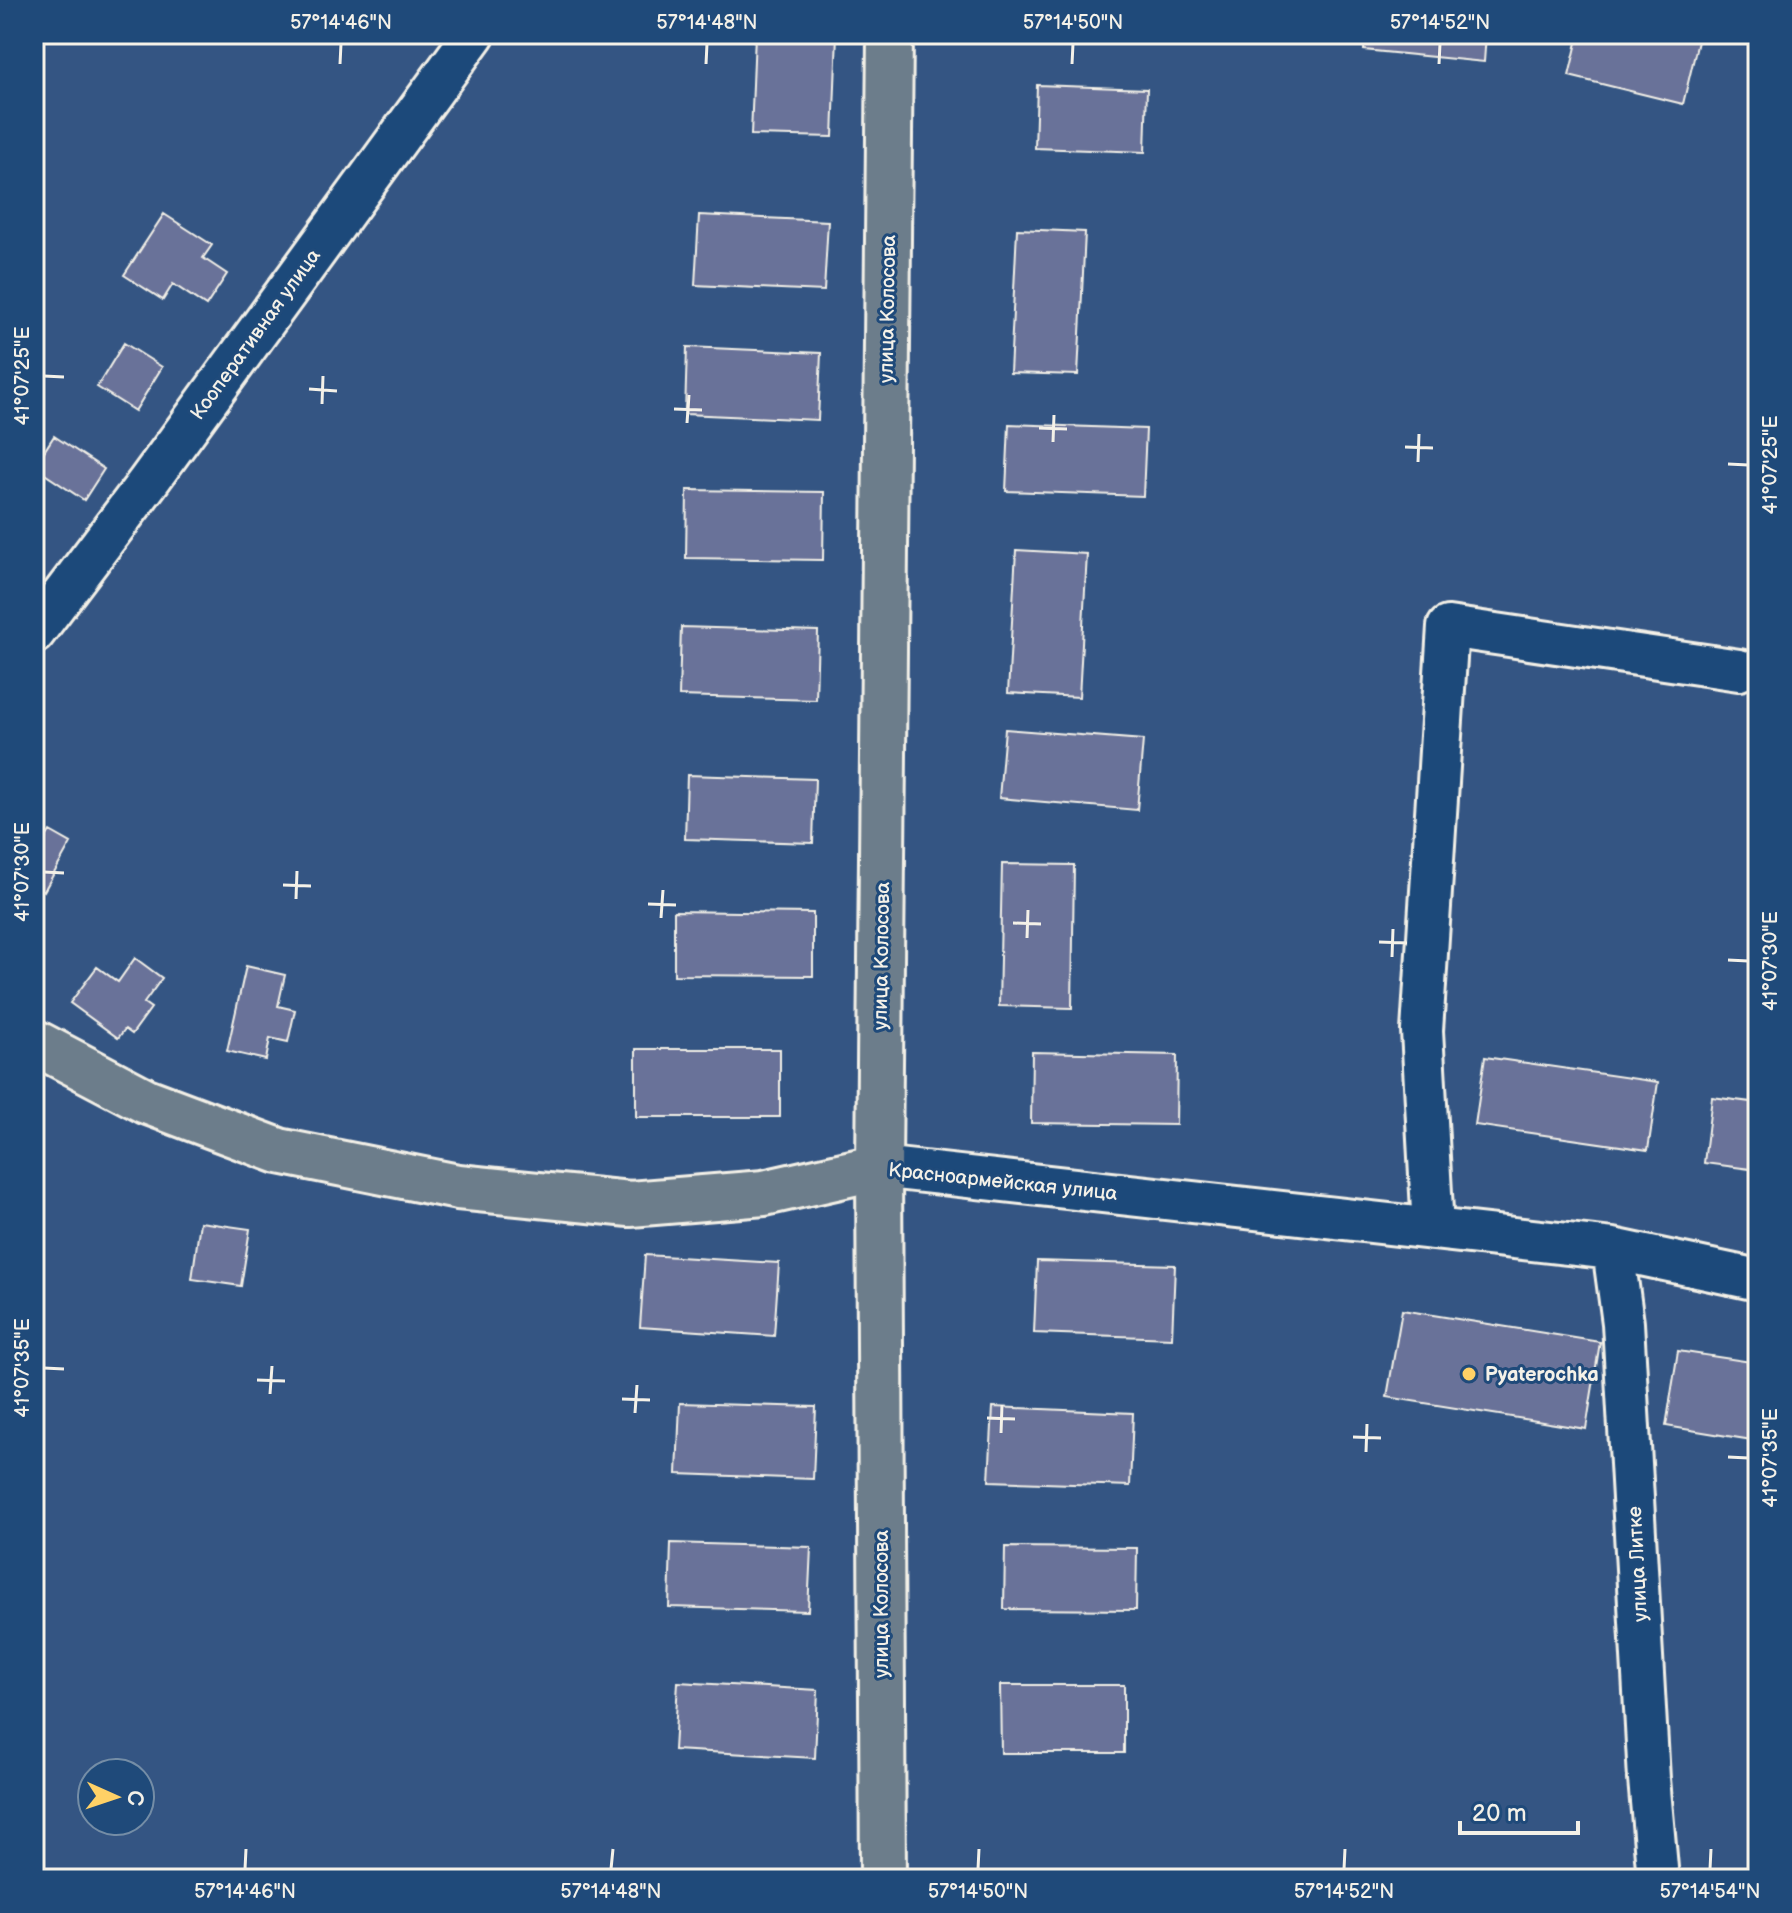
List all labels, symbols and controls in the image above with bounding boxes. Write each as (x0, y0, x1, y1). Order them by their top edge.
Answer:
text: 57°14'46"N (290, 11, 392, 35)
text: 57°14'48"N (656, 11, 758, 35)
text: 57°14'50"N (1023, 11, 1123, 35)
text: 57°14'52"N (1390, 11, 1490, 35)
street label: улица Колосова (875, 235, 901, 383)
street label: Кооперативная улица (186, 244, 326, 425)
text: 41°07'25"E (11, 326, 35, 426)
text: 41°07'25"E (1759, 415, 1783, 515)
text: 41°07'30"E (11, 822, 35, 922)
street label: улица Колосова (869, 882, 895, 1030)
text: 41°07'30"E (1759, 911, 1783, 1011)
street label: Красноармейская улица (887, 1158, 1119, 1206)
text: 41°07'35"E (11, 1318, 35, 1418)
place label: Pyaterochka (1485, 1363, 1599, 1387)
marker: Pyaterochka (1460, 1365, 1478, 1383)
text: 41°07'35"E (1759, 1408, 1783, 1508)
street label: улица Литке (1623, 1506, 1653, 1622)
street label: улица Колосова (870, 1530, 894, 1678)
north arrow (76, 1757, 156, 1837)
scale bar (1460, 1785, 1578, 1835)
text: С (121, 1790, 148, 1806)
text: 20 m (1472, 1799, 1527, 1828)
text: 57°14'46"N (194, 1880, 296, 1904)
text: 57°14'48"N (560, 1880, 662, 1904)
text: 57°14'50"N (928, 1880, 1028, 1904)
text: 57°14'52"N (1294, 1880, 1394, 1904)
text: 57°14'54"N (1659, 1880, 1761, 1904)

